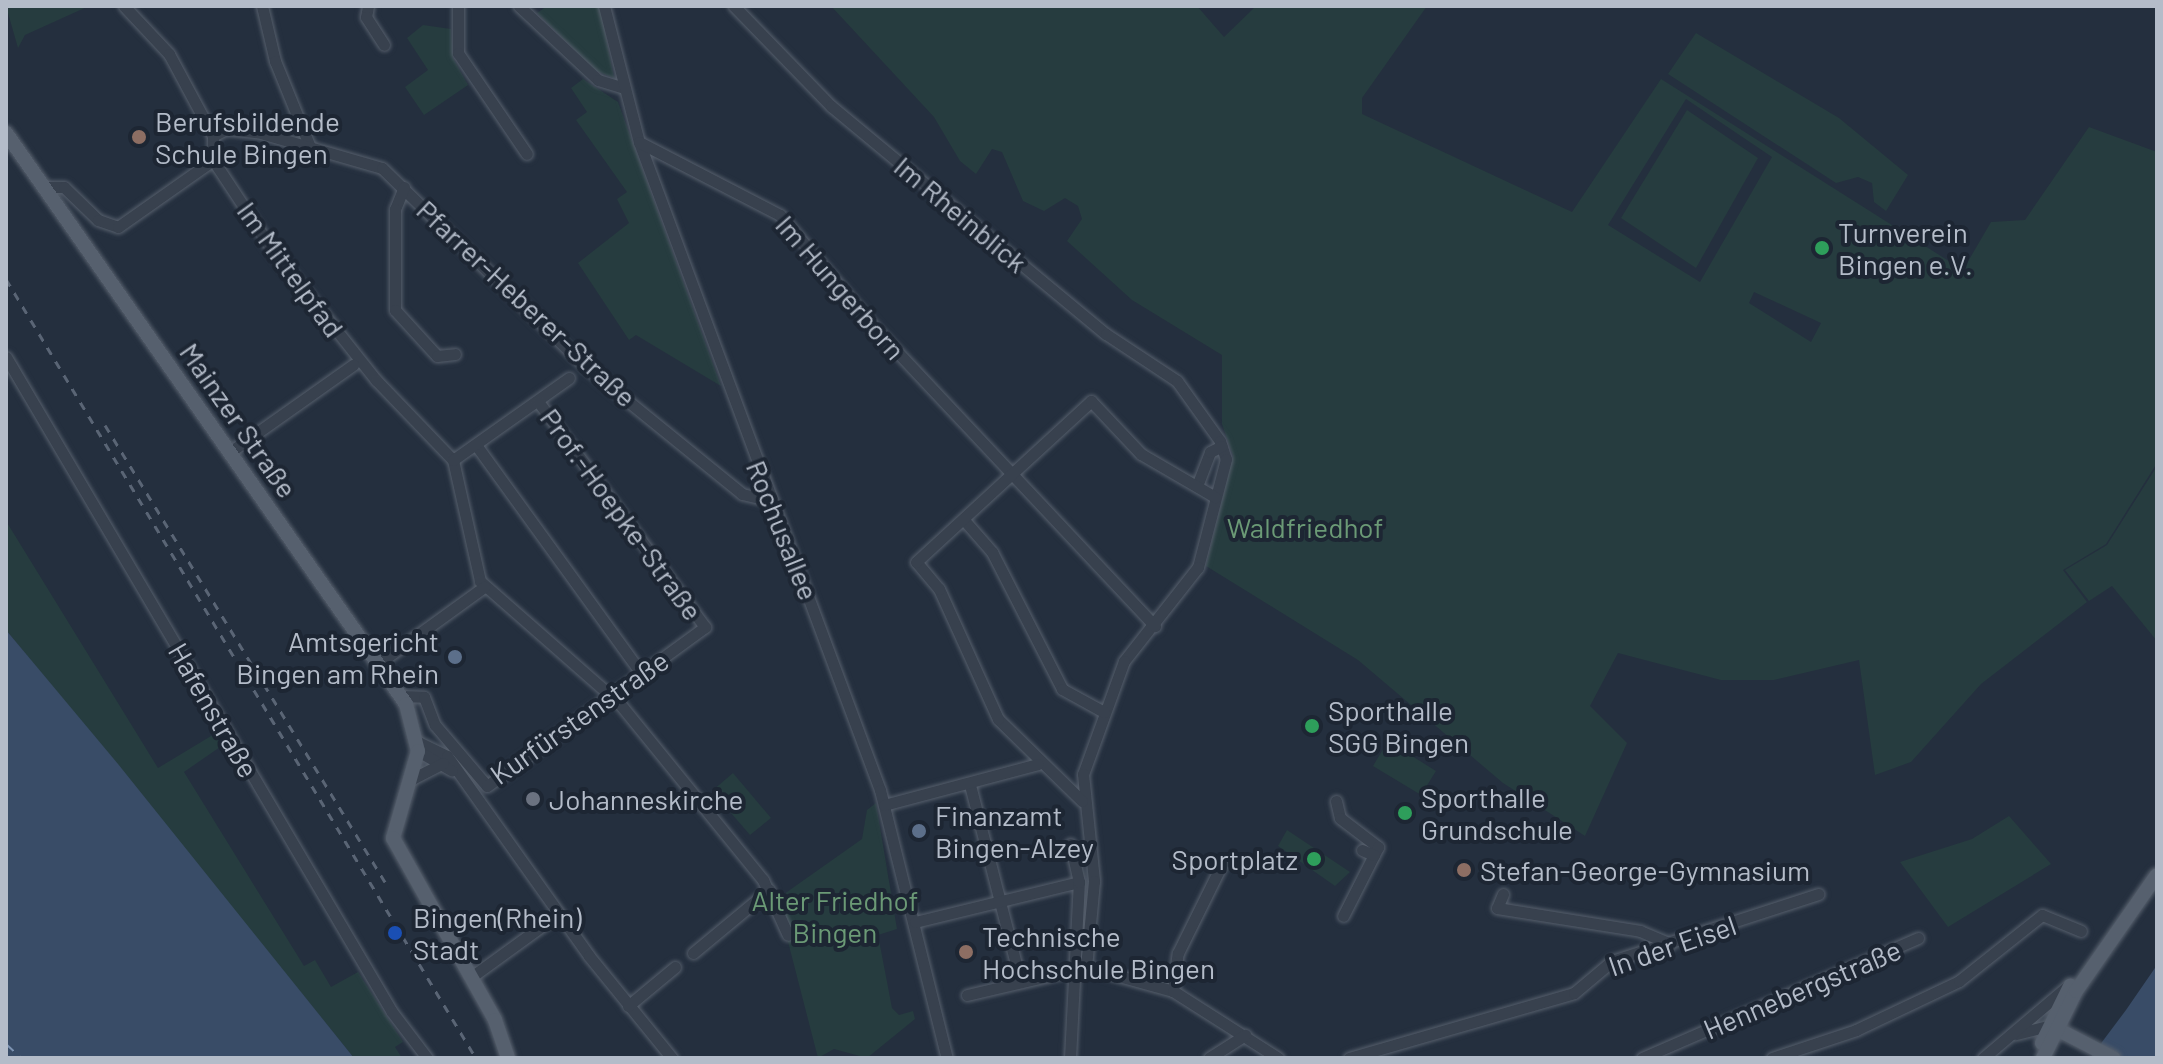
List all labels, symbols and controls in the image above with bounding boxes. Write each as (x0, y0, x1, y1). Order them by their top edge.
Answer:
place label: Berufsbildende Schule Bingen (155, 104, 340, 170)
marker: Berufsbildende Schule Bingen (130, 128, 148, 146)
street label: Im Rheinblick (888, 149, 1034, 279)
street label: Pfarrer-Heberer-Straße (410, 193, 644, 413)
street label: Im Mittelpfad (231, 195, 351, 343)
street label: Im Hungerborn (769, 208, 913, 366)
place label: Turnverein Bingen e.V. (1838, 215, 1973, 281)
marker: Turnverein Bingen e.V. (1813, 239, 1831, 257)
street label: Mainzer Straße (173, 336, 305, 504)
street label: Prof.-Hoepke-Straße (534, 402, 710, 626)
street label: Rochusallee (740, 455, 826, 605)
park label: Waldfriedhof (1227, 510, 1383, 544)
place label: Amtsgericht Bingen am Rhein (236, 624, 439, 690)
street label: Hafenstraße (162, 637, 266, 783)
street label: Kurfürstenstraße (483, 643, 675, 791)
marker: Amtsgericht Bingen am Rhein (446, 648, 464, 666)
place label: Sporthalle SGG Bingen (1328, 693, 1469, 759)
marker: Sporthalle SGG Bingen (1303, 717, 1321, 735)
place label: Sporthalle Grundschule (1421, 780, 1573, 846)
place label: Johanneskirche (549, 782, 744, 816)
marker: Johanneskirche (524, 790, 542, 808)
place label: Finanzamt Bingen-Alzey (935, 798, 1094, 864)
marker: Sporthalle Grundschule (1396, 804, 1414, 822)
marker: Finanzamt Bingen-Alzey (910, 822, 928, 840)
place label: Sportplatz (1172, 842, 1298, 876)
marker: Sportplatz (1305, 850, 1323, 868)
place label: Stefan-George-Gymnasium (1480, 853, 1810, 887)
marker: Stefan-George-Gymnasium (1455, 861, 1473, 879)
park label: Alter Friedhof Bingen (752, 883, 918, 949)
place label: Bingen(Rhein) Stadt (413, 900, 582, 966)
street label: In der Eisel (1604, 907, 1740, 983)
place label: Technische Hochschule Bingen (982, 919, 1215, 985)
marker: Bingen(Rhein) Stadt (384, 922, 406, 944)
street label: Hennebergstraße (1698, 932, 1906, 1046)
marker: Technische Hochschule Bingen (957, 943, 975, 961)

